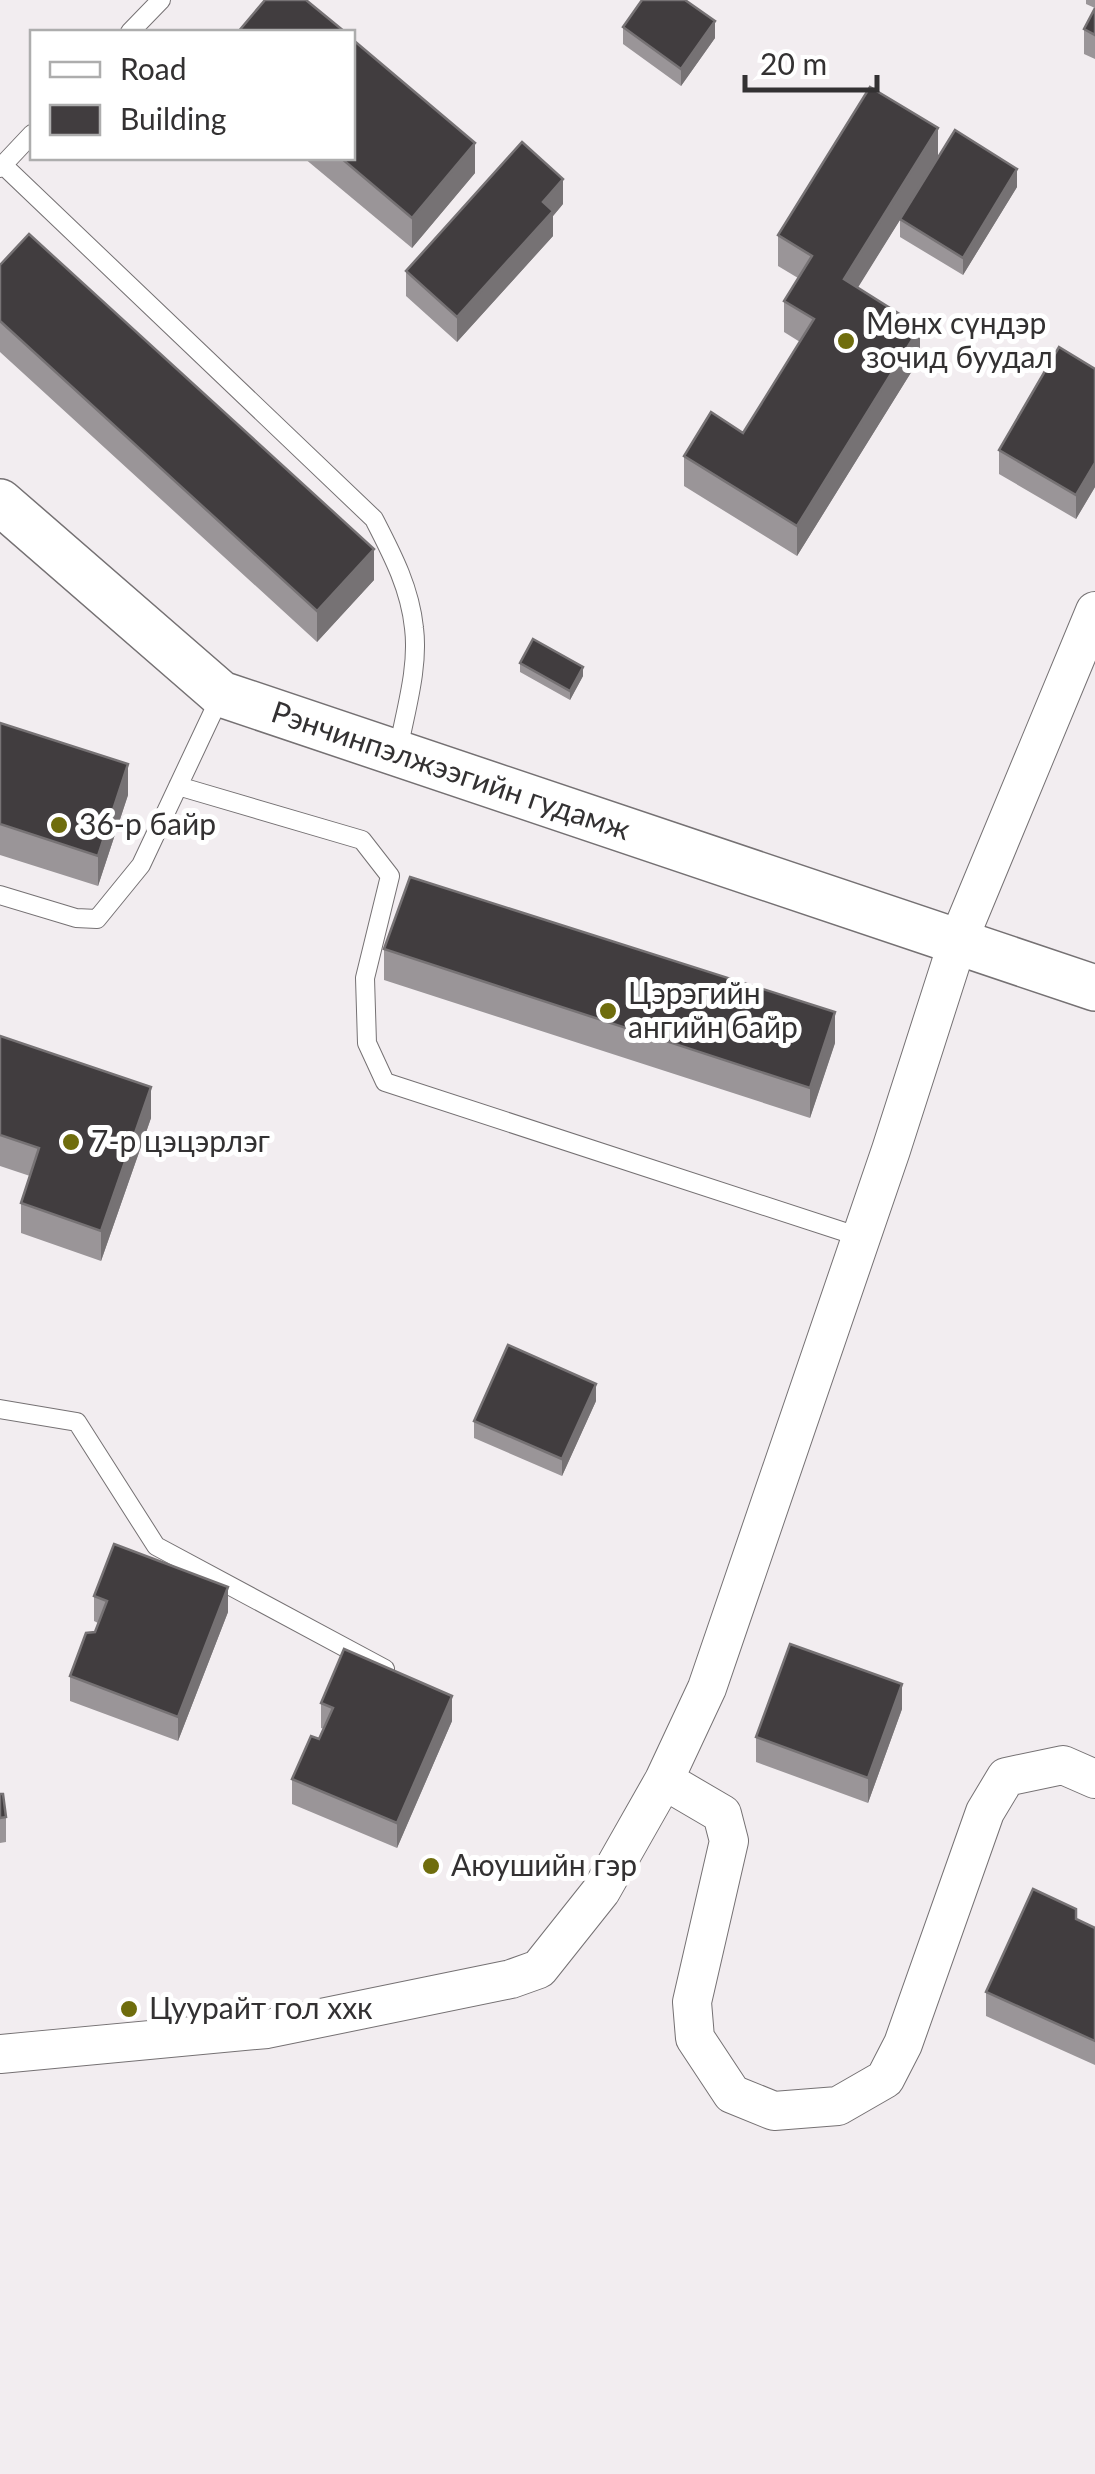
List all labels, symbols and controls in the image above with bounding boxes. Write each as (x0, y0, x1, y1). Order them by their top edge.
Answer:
legend (30, 30, 355, 160)
scale bar (745, 30, 878, 92)
text: 20 m (760, 45, 827, 81)
text: Road (120, 50, 187, 86)
text: Building (120, 100, 226, 136)
place label: Мөнх сүндэр зочид буудал (866, 304, 1053, 374)
marker: Мөнх сүндэр зочид буудал (835, 330, 857, 352)
street label: Рэнчинпэлжээгийн гудамж (267, 692, 635, 846)
place label: 36-р байр (79, 805, 216, 841)
marker: 36-р байр (48, 814, 70, 836)
place label: Цэрэгийн ангийн байр (628, 974, 798, 1044)
marker: Цэрэгийн ангийн байр (597, 1000, 619, 1022)
place label: 7-р цэцэрлэг (91, 1122, 270, 1158)
marker: 7-р цэцэрлэг (60, 1131, 82, 1153)
place label: Аюушийн гэр (451, 1846, 637, 1882)
marker: Аюушийн гэр (420, 1855, 442, 1877)
place label: Цуурайт гол ххк (149, 1989, 373, 2025)
marker: Цуурайт гол ххк (118, 1998, 140, 2020)

